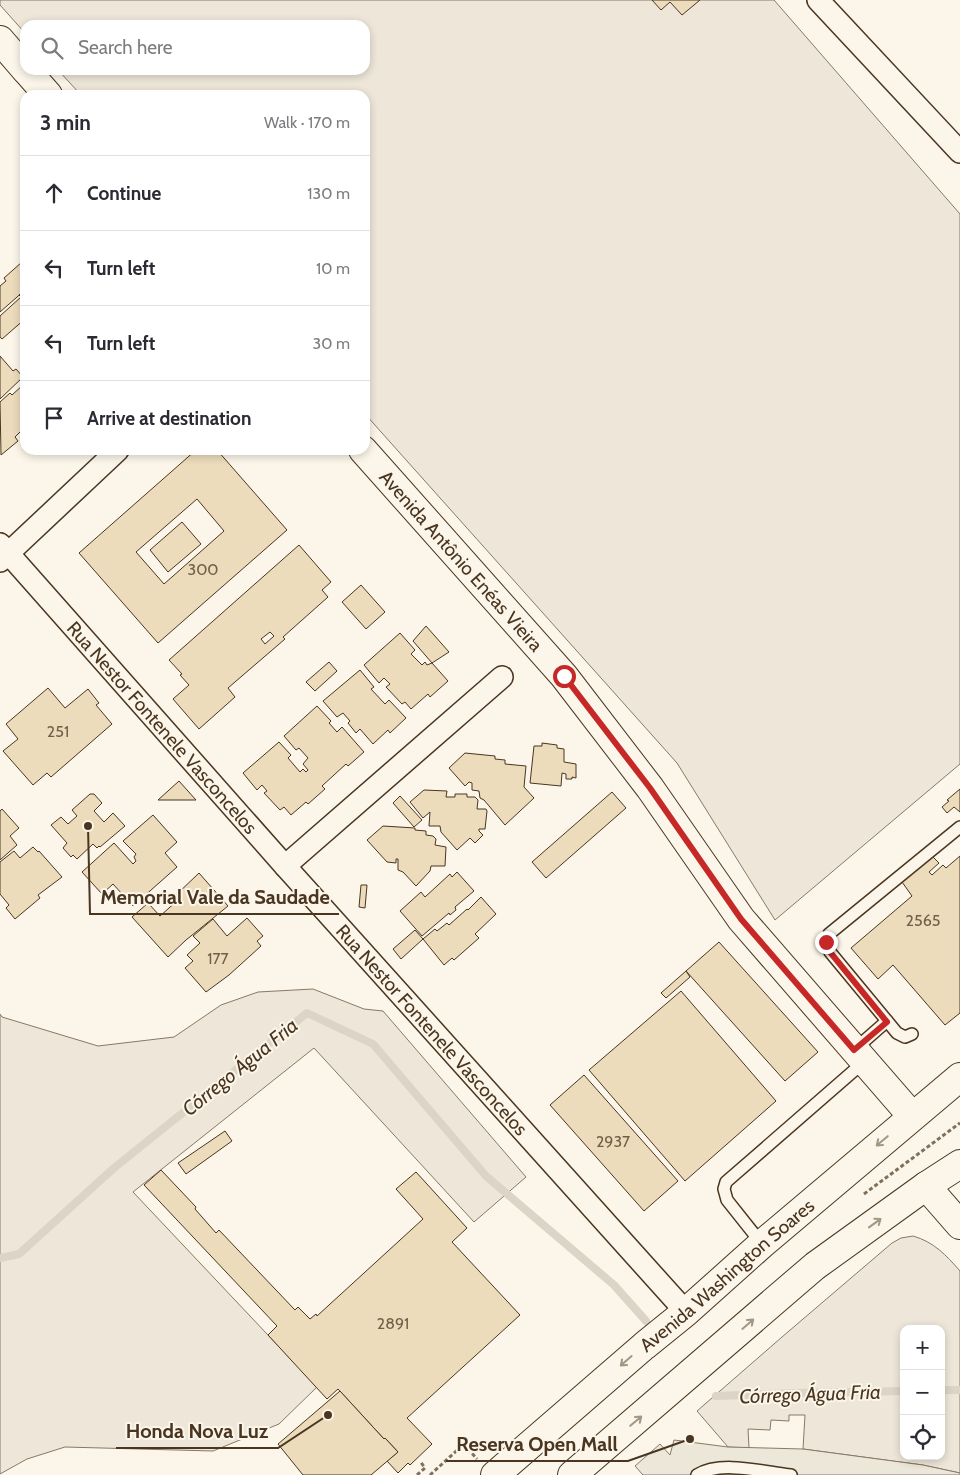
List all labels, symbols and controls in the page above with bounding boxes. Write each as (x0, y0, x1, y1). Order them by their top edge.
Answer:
search box (20, 20, 370, 75)
icon: search (38, 34, 66, 62)
text: Search here (78, 36, 172, 59)
text: 3 min (40, 110, 91, 135)
text: Walk · 170 m (264, 113, 350, 132)
icon: ahead (40, 179, 68, 207)
text: Continue (87, 182, 161, 205)
text: 130 m (307, 184, 350, 203)
icon: left (40, 254, 68, 282)
text: Turn left (87, 257, 155, 280)
text: 10 m (316, 259, 350, 278)
icon: left (40, 329, 68, 357)
text: Turn left (87, 332, 155, 355)
text: 30 m (313, 334, 350, 353)
icon: arrive (40, 404, 68, 432)
text: Arrive at destination (87, 407, 251, 430)
street label: Avenida Antônio Enéas Vieira (375, 465, 548, 656)
house number: 300 (188, 560, 219, 579)
street label: Rua Nestor Fontenele Vasconcelos (62, 617, 262, 838)
route start (553, 665, 576, 688)
house number: 251 (47, 722, 69, 741)
callout: Memorial Vale da Saudade (90, 879, 339, 914)
text: Memorial Vale da Saudade (100, 885, 330, 909)
house number: 2565 (906, 911, 940, 930)
street label: Rua Nestor Fontenele Vasconcelos (331, 919, 533, 1140)
route end (815, 931, 838, 954)
house number: 177 (207, 949, 229, 968)
water label: Córrego Água Fria (177, 1012, 303, 1121)
house number: 2937 (596, 1132, 630, 1151)
one-way arrow (876, 1136, 889, 1147)
street label: Avenida Washington Soares (635, 1194, 819, 1357)
one-way arrow (868, 1218, 882, 1228)
house number: 2891 (377, 1314, 409, 1333)
one-way arrow (741, 1319, 754, 1330)
map controls (900, 1325, 945, 1460)
button: + (900, 1325, 945, 1370)
one-way arrow (620, 1355, 633, 1366)
button: − (900, 1370, 945, 1415)
water label: Córrego Água Fria (739, 1379, 881, 1408)
callout: Honda Nova Luz (116, 1413, 278, 1448)
one-way arrow (629, 1415, 642, 1426)
button: locate (900, 1415, 945, 1460)
text: Honda Nova Luz (126, 1419, 269, 1443)
callout: Reserva Open Mall (446, 1426, 628, 1461)
text: Reserva Open Mall (456, 1432, 618, 1456)

